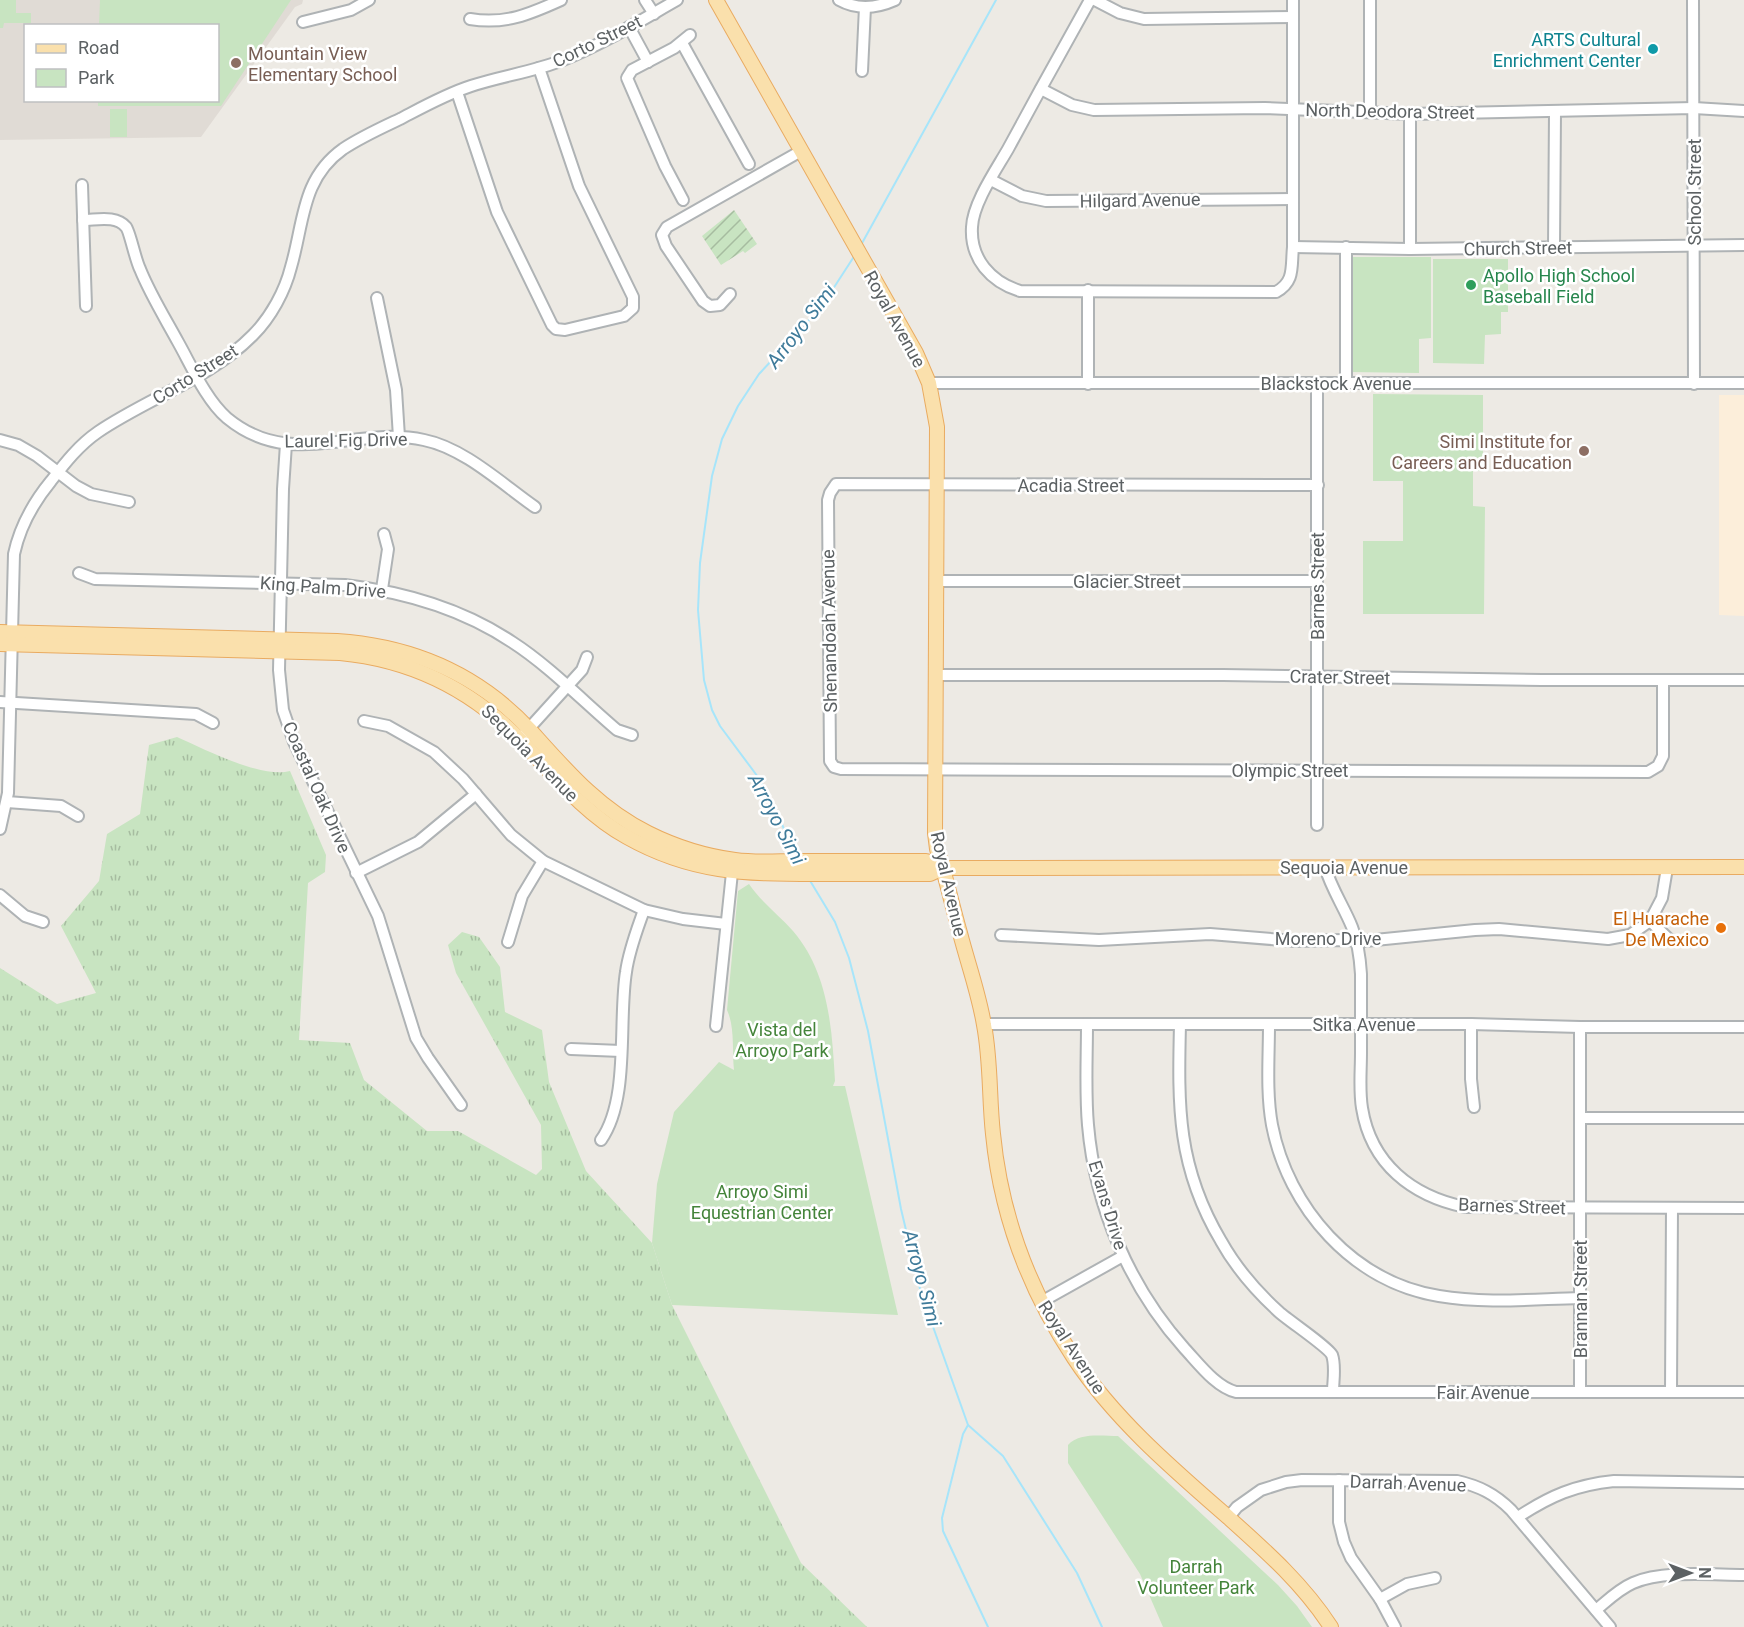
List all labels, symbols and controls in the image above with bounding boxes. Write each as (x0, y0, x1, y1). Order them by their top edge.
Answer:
street label: Corto Street (549, 10, 645, 72)
legend (24, 24, 219, 102)
place label: ARTS Cultural Enrichment Center (1493, 29, 1641, 71)
text: Road (78, 37, 119, 58)
marker: ARTS Cultural Enrichment Center (1646, 42, 1660, 56)
place label: Mountain View Elementary School (248, 43, 397, 85)
marker: Mountain View Elementary School (229, 56, 243, 70)
text: Park (78, 67, 115, 88)
street label: North Deodora Street (1305, 99, 1475, 123)
street label: School Street (1684, 138, 1705, 245)
street label: Hilgard Avenue (1079, 188, 1201, 212)
street label: Church Street (1463, 237, 1573, 259)
place label: Apollo High School Baseball Field (1483, 265, 1635, 307)
street label: Royal Avenue (860, 267, 930, 371)
marker: Apollo High School Baseball Field (1464, 278, 1478, 292)
water label: Arroyo Simi (760, 279, 841, 373)
street label: Corto Street (149, 339, 242, 408)
street label: Blackstock Avenue (1260, 373, 1412, 394)
street label: Laurel Fig Drive (284, 428, 408, 452)
place label: Simi Institute for Careers and Education (1391, 431, 1572, 473)
marker: Simi Institute for Careers and Education (1577, 444, 1591, 458)
street label: Acadia Street (1017, 475, 1125, 496)
street label: Barnes Street (1307, 532, 1328, 640)
street label: Shenandoah Avenue (817, 549, 841, 713)
street label: Glacier Street (1073, 571, 1181, 592)
street label: King Palm Drive (259, 572, 387, 602)
street label: Crater Street (1289, 666, 1391, 688)
street label: Sequoia Avenue (477, 700, 583, 806)
street label: Coastal Oak Drive (279, 718, 355, 856)
street label: Olympic Street (1232, 760, 1349, 781)
water label: Arroyo Simi (743, 769, 811, 869)
street label: Royal Avenue (927, 829, 971, 939)
street label: Sequoia Avenue (1280, 857, 1408, 878)
place label: El Huarache De Mexico (1613, 908, 1709, 950)
marker: El Huarache De Mexico (1714, 921, 1728, 935)
street label: Moreno Drive (1275, 928, 1381, 949)
street label: Sitka Avenue (1312, 1014, 1416, 1035)
park label: Vista del Arroyo Park (735, 1019, 830, 1061)
street label: Evans Drive (1084, 1158, 1132, 1252)
park label: Arroyo Simi Equestrian Center (691, 1181, 833, 1223)
street label: Barnes Street (1458, 1194, 1566, 1218)
water label: Arroyo Simi (897, 1226, 947, 1329)
street label: Brannan Street (1570, 1240, 1591, 1358)
street label: Royal Avenue (1034, 1296, 1110, 1398)
street label: Fair Avenue (1436, 1382, 1530, 1403)
street label: Darrah Avenue (1349, 1470, 1467, 1496)
north arrow (1660, 1543, 1720, 1603)
park label: Darrah Volunteer Park (1137, 1556, 1256, 1598)
text: N (1695, 1567, 1714, 1579)

